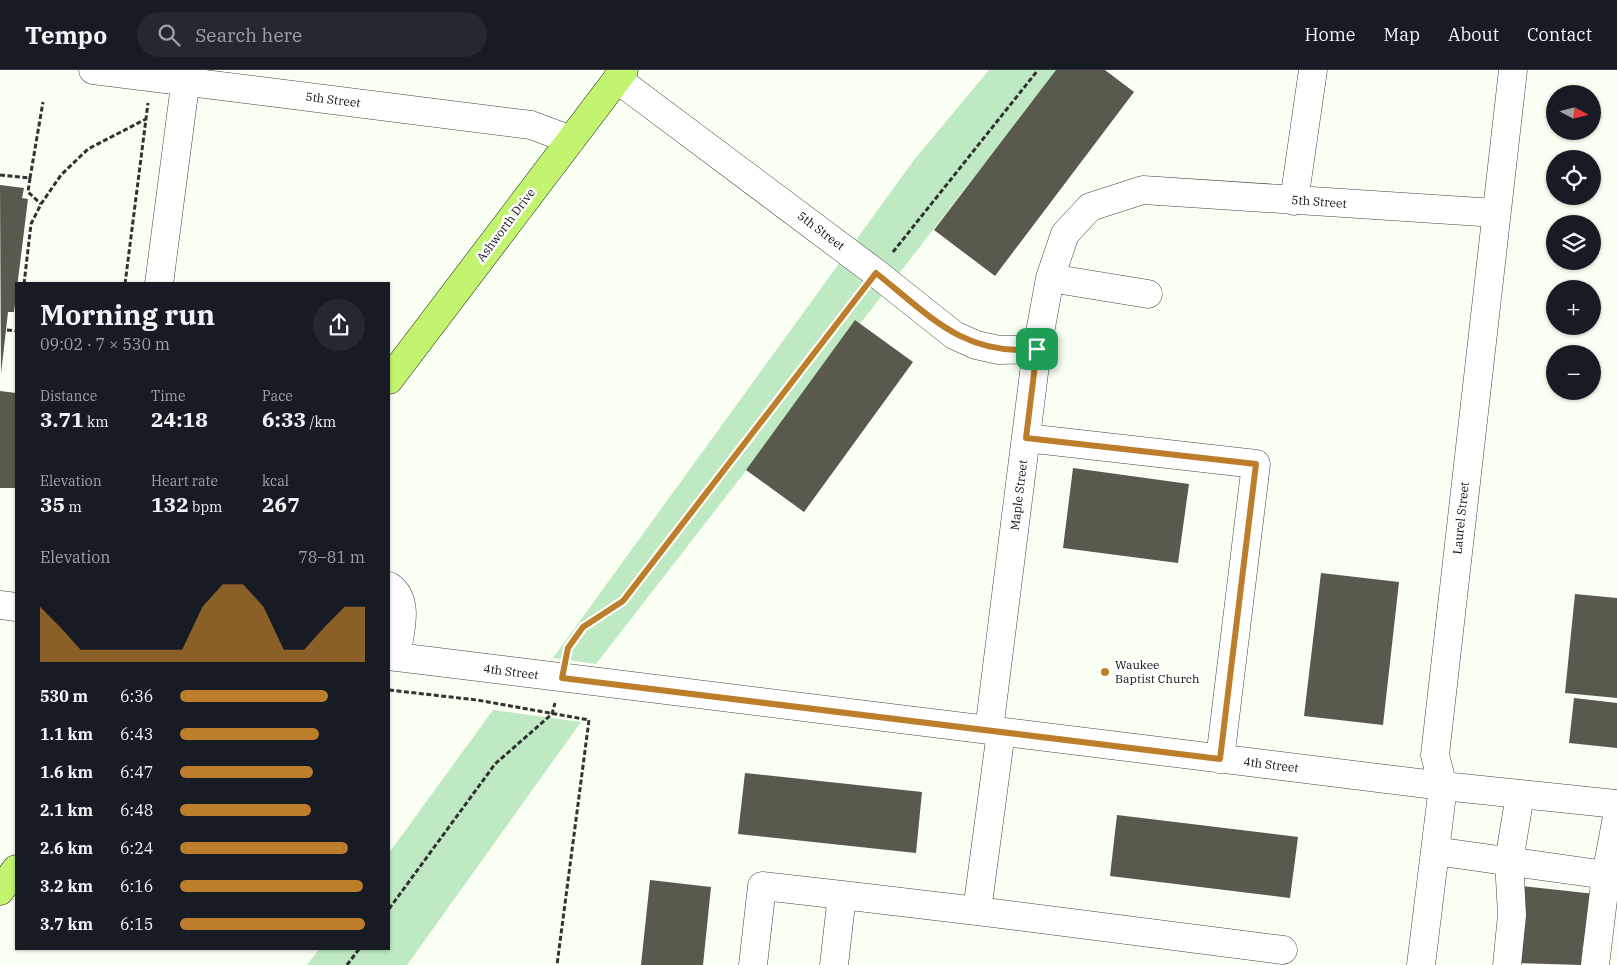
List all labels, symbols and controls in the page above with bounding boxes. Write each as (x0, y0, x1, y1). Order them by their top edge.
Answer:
search box (137, 12, 487, 57)
text: Tempo (25, 19, 107, 51)
icon: search (155, 21, 183, 49)
text: Search here (195, 23, 302, 47)
text: Home (1304, 23, 1356, 46)
text: Map (1384, 23, 1420, 46)
text: About (1448, 23, 1499, 46)
text: Contact (1527, 23, 1592, 46)
north arrow (1546, 85, 1601, 140)
map controls (1546, 85, 1601, 400)
street label: 5th Street (305, 89, 361, 110)
button: locate (1546, 150, 1601, 205)
street label: Ashworth Drive (473, 185, 538, 264)
street label: 5th Street (1291, 192, 1347, 211)
street label: 5th Street (795, 208, 848, 253)
button: layers (1546, 215, 1601, 270)
button: + (1546, 280, 1601, 335)
text: Morning run (40, 296, 215, 333)
button: share (313, 299, 365, 351)
pin (1016, 328, 1058, 370)
text: 09:02 · 7 × 530 m (40, 334, 170, 354)
icon: arrive (1023, 335, 1051, 363)
button: − (1546, 345, 1601, 400)
text: Distance (40, 387, 97, 405)
text: Time (151, 387, 185, 405)
text: Pace (262, 387, 293, 405)
text: 3.71 (40, 405, 84, 433)
text: 24:18 (151, 405, 208, 433)
text: 6:33 (262, 405, 306, 433)
text: km (84, 413, 109, 431)
text: /km (306, 413, 336, 431)
street label: Maple Street (1007, 459, 1030, 531)
text: Elevation (40, 472, 102, 490)
text: Heart rate (151, 472, 218, 490)
text: kcal (262, 472, 289, 490)
street label: Laurel Street (1449, 481, 1472, 555)
text: 35 (40, 490, 65, 518)
text: 132 (151, 490, 189, 518)
text: 267 (262, 490, 300, 518)
text: m (65, 498, 82, 516)
text: bpm (189, 498, 222, 516)
text: Elevation (40, 547, 110, 567)
text: 78–81 m (298, 547, 365, 567)
place label: Waukee Baptist Church (1115, 657, 1200, 686)
street label: 4th Street (483, 661, 539, 682)
marker: Waukee Baptist Church (1099, 666, 1111, 678)
text: 530 m (40, 686, 88, 706)
text: 6:36 (120, 686, 153, 706)
text: 1.1 km (40, 724, 93, 744)
text: 6:43 (120, 724, 153, 744)
street label: 4th Street (1243, 754, 1299, 775)
text: 1.6 km (40, 762, 93, 782)
text: 6:47 (120, 762, 153, 782)
text: 2.1 km (40, 800, 93, 820)
text: 6:48 (120, 800, 153, 820)
text: 2.6 km (40, 838, 93, 858)
text: 6:24 (120, 838, 153, 858)
text: 3.2 km (40, 876, 93, 896)
text: 6:16 (120, 876, 153, 896)
text: 3.7 km (40, 914, 93, 934)
text: 6:15 (120, 914, 153, 934)

